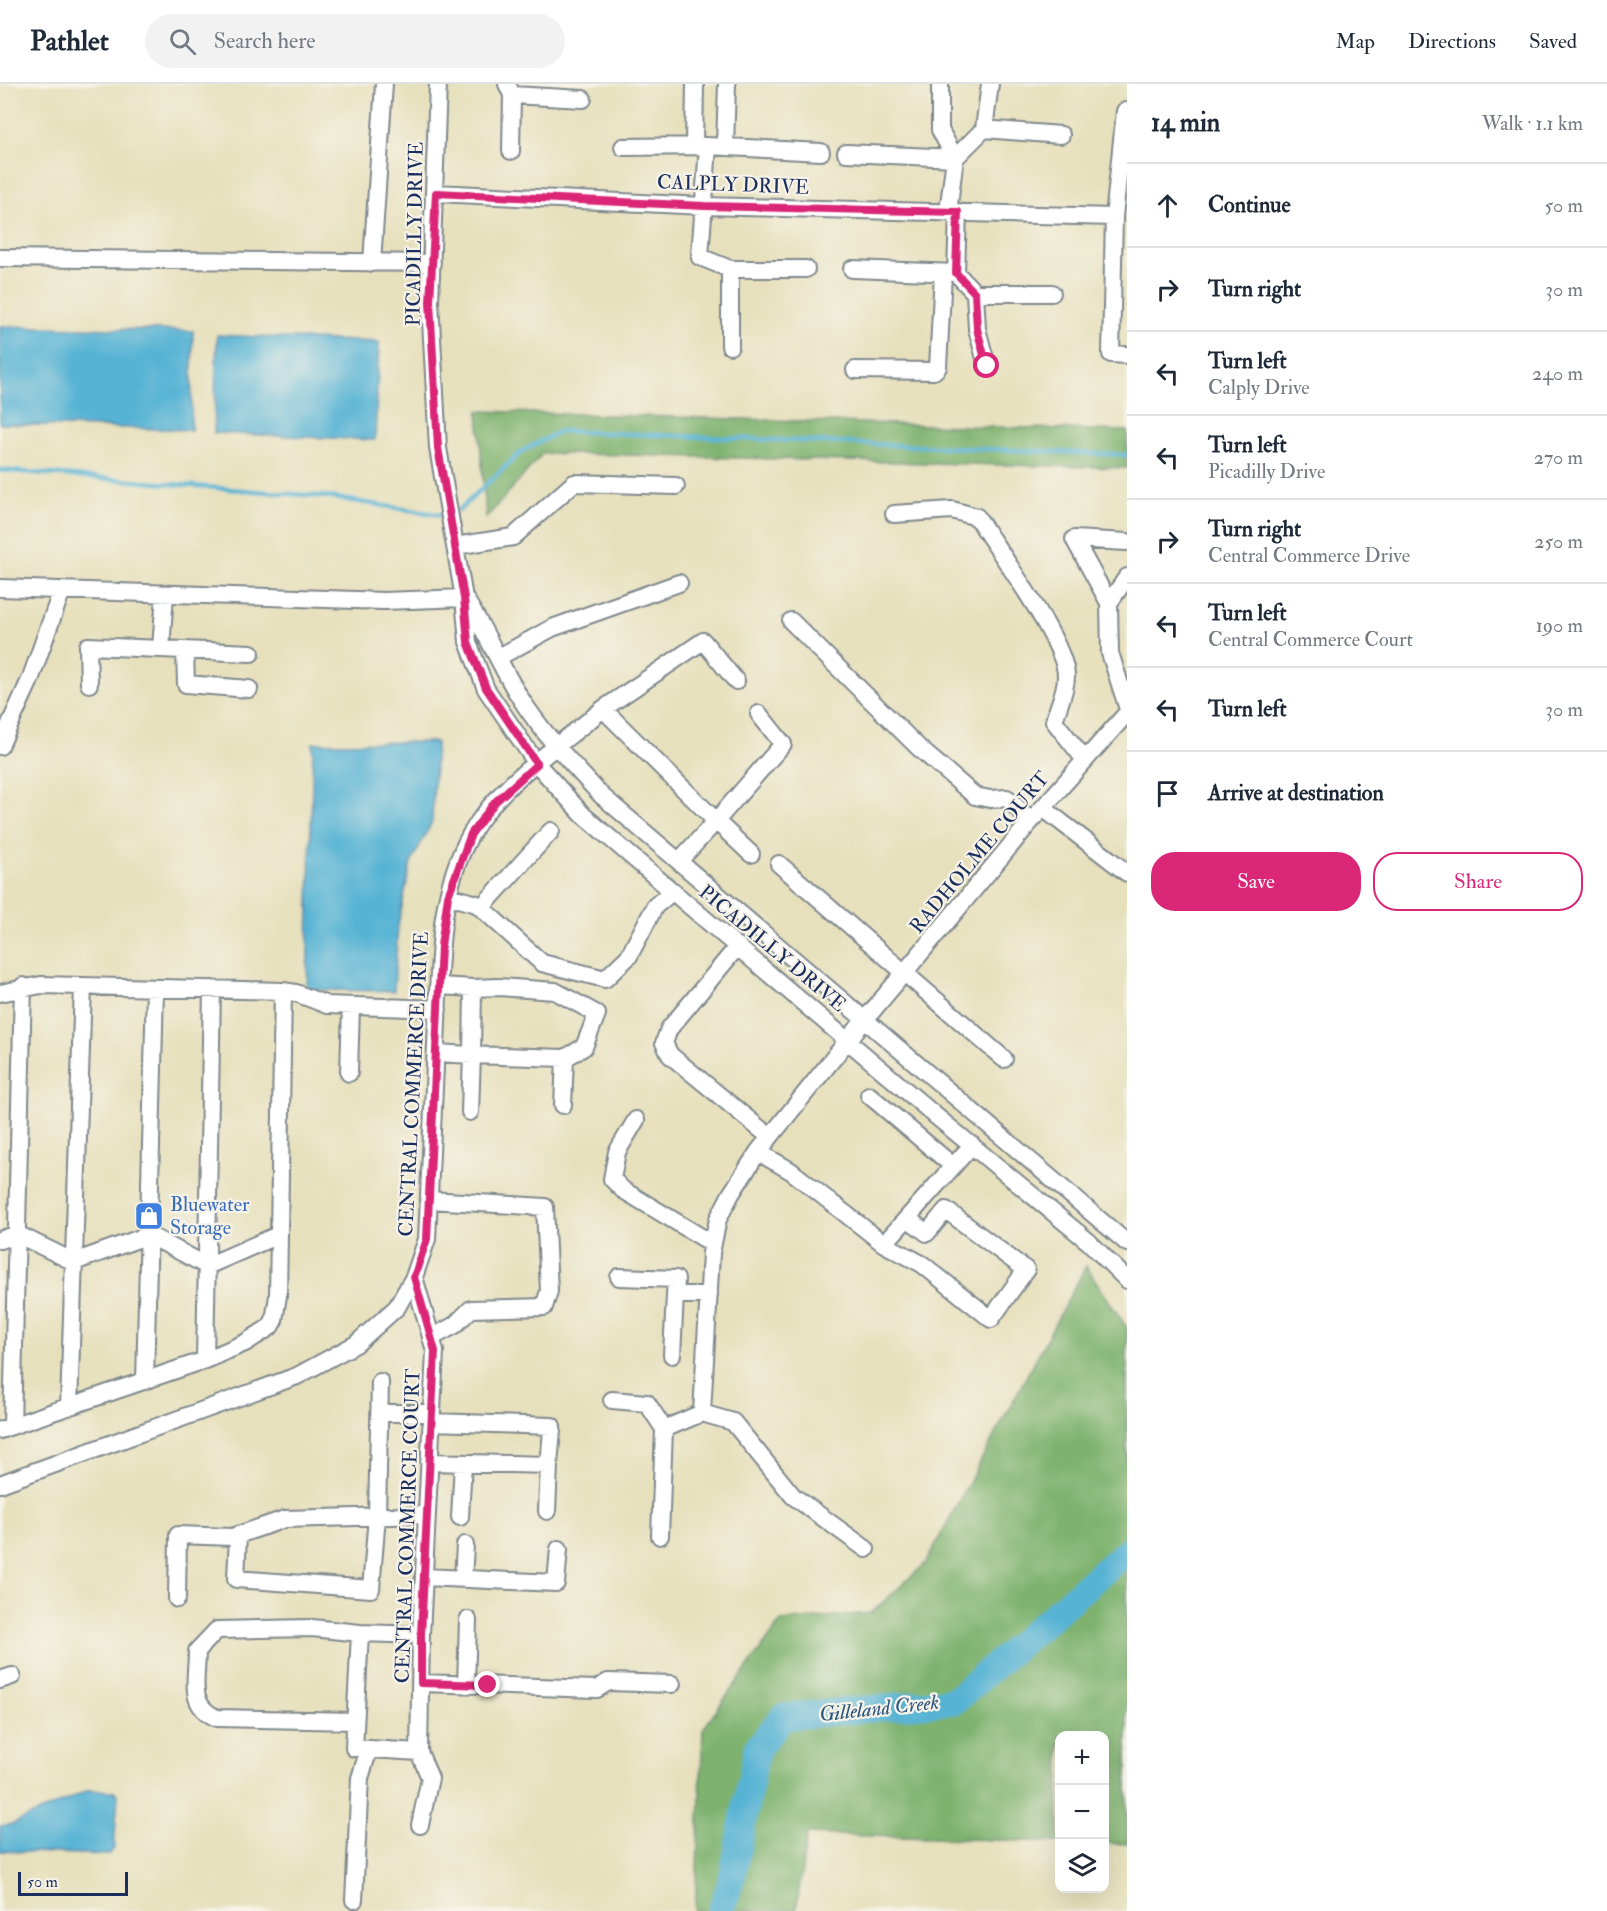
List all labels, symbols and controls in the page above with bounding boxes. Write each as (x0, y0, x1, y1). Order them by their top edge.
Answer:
search box (145, 14, 565, 68)
text: Pathlet (30, 24, 109, 59)
icon: search (166, 25, 199, 58)
text: Search here (214, 27, 316, 55)
text: Map (1335, 28, 1375, 55)
text: Directions (1408, 28, 1496, 55)
text: Saved (1529, 28, 1577, 55)
text: 14 min (1151, 107, 1220, 139)
text: Walk · 1.1 km (1482, 111, 1583, 136)
street label: PICADILLY DRIVE (400, 142, 429, 326)
street label: CALPLY DRIVE (656, 169, 810, 200)
icon: ahead (1151, 189, 1184, 222)
text: Continue (1208, 191, 1291, 219)
text: 50 m (1544, 193, 1583, 218)
icon: right (1151, 273, 1184, 306)
text: Turn right (1208, 275, 1301, 303)
text: 30 m (1545, 277, 1583, 302)
text: Turn left (1208, 347, 1287, 375)
route start (973, 352, 999, 378)
icon: left (1151, 357, 1184, 390)
text: 240 m (1532, 361, 1583, 386)
text: Calply Drive (1208, 375, 1310, 400)
text: Turn left (1208, 431, 1287, 459)
icon: left (1151, 441, 1184, 474)
text: 270 m (1534, 445, 1583, 470)
text: Picadilly Drive (1208, 459, 1325, 484)
text: Turn right (1208, 515, 1301, 543)
icon: right (1151, 525, 1184, 558)
text: 250 m (1534, 529, 1583, 554)
text: Central Commerce Drive (1208, 543, 1410, 568)
text: Turn left (1208, 599, 1287, 627)
icon: left (1151, 609, 1184, 642)
text: 190 m (1536, 613, 1583, 638)
text: Central Commerce Court (1208, 627, 1413, 652)
icon: left (1151, 693, 1184, 726)
text: Turn left (1208, 695, 1287, 723)
text: 30 m (1545, 697, 1583, 722)
street label: RADHOLME COURT (904, 766, 1055, 939)
icon: arrive (1151, 777, 1184, 810)
text: Arrive at destination (1208, 779, 1384, 807)
button: Save (1151, 852, 1361, 911)
button: Share (1373, 852, 1583, 911)
street label: PICADILLY DRIVE (694, 880, 851, 1017)
street label: CENTRAL COMMERCE DRIVE (393, 931, 434, 1237)
place label: Bluewater Storage (170, 1192, 250, 1240)
shop icon: Bluewater Storage (133, 1200, 165, 1232)
street label: CENTRAL COMMERCE COURT (390, 1368, 425, 1684)
route end (474, 1671, 500, 1697)
water label: Gilleland Creek (818, 1689, 940, 1728)
map controls (1055, 1731, 1109, 1893)
button: + (1055, 1731, 1109, 1785)
button: − (1055, 1785, 1109, 1839)
button: layers (1055, 1839, 1109, 1893)
scale bar (18, 1869, 128, 1896)
text: 50 m (27, 1872, 58, 1892)

